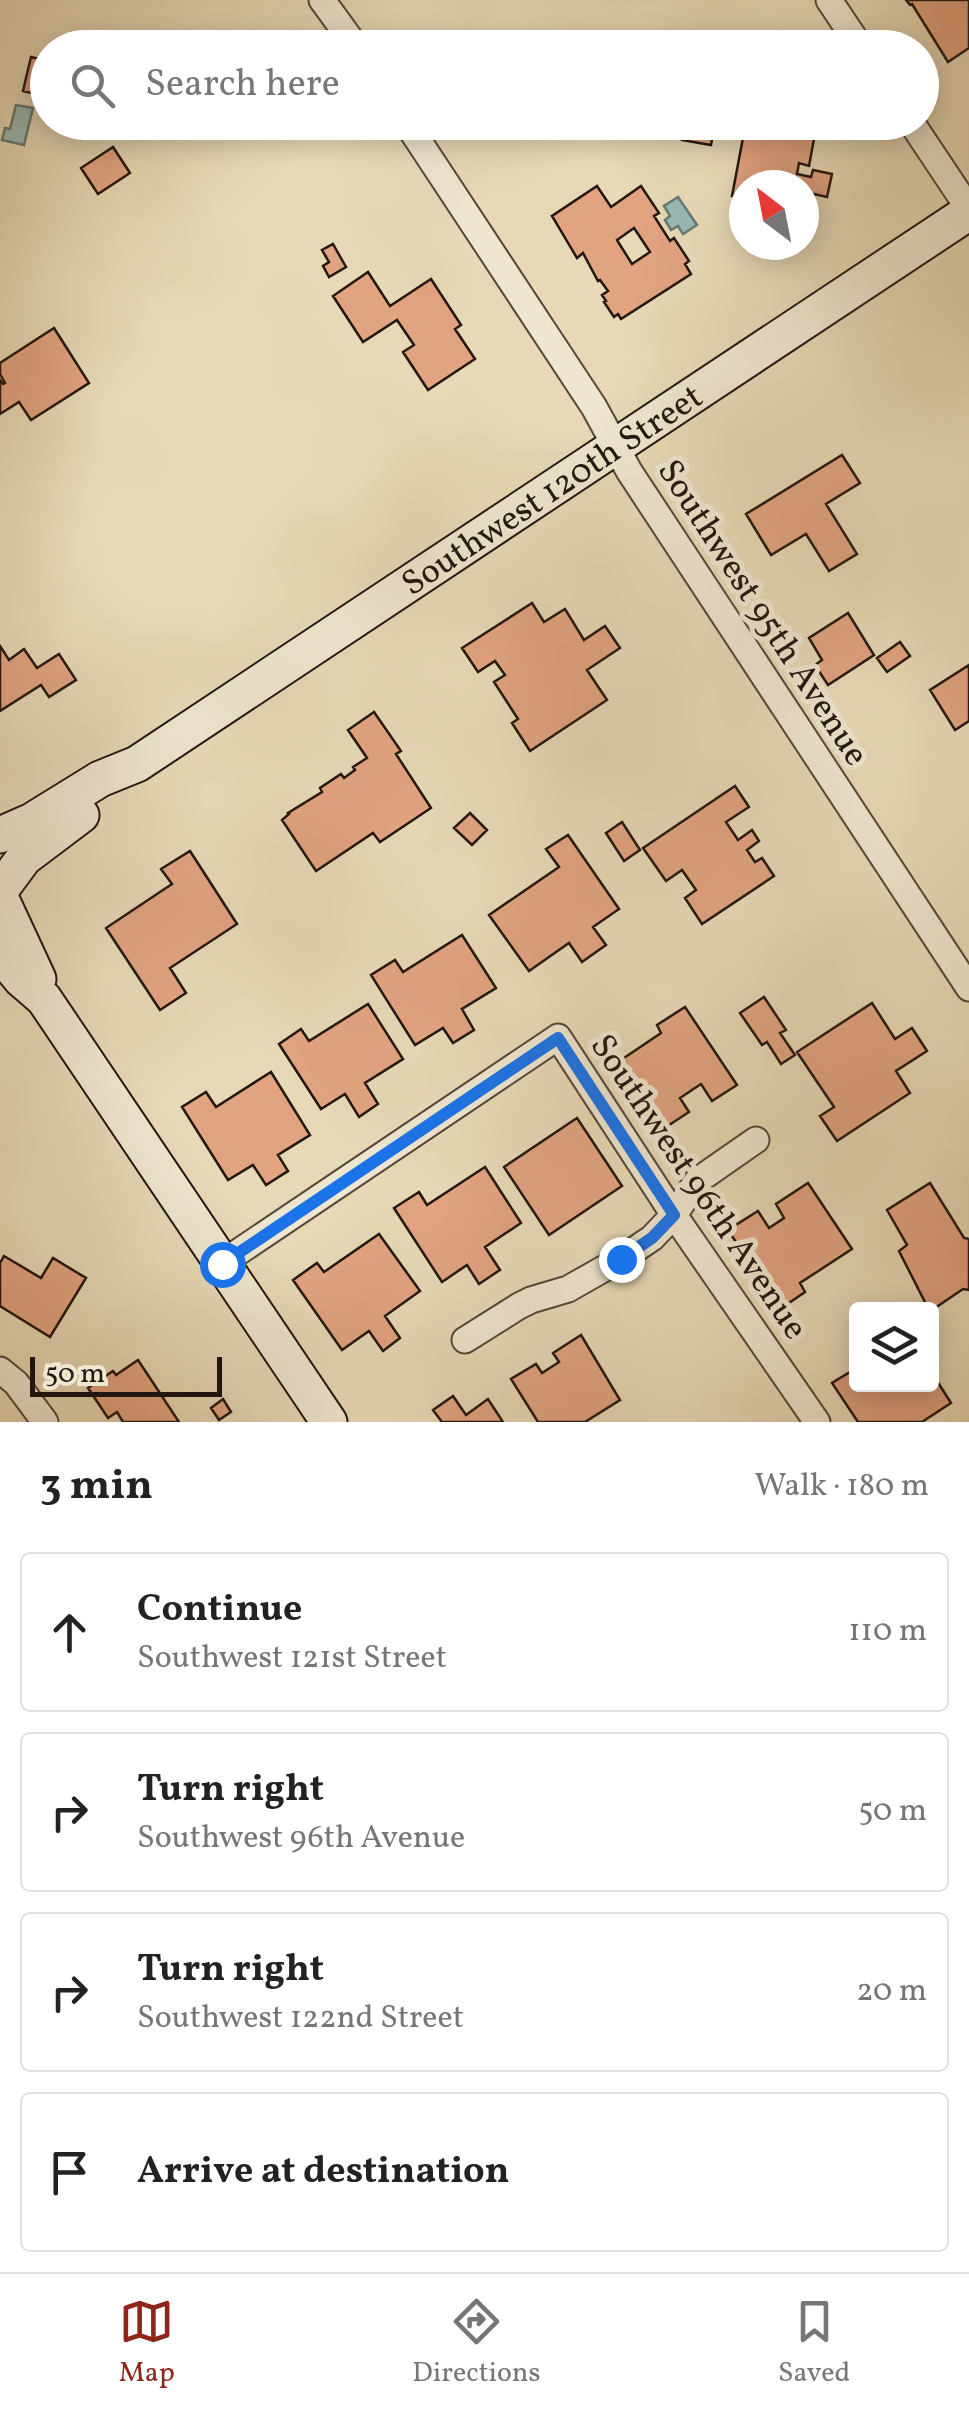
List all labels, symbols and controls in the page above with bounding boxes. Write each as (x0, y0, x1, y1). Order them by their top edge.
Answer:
search box (30, 30, 939, 140)
icon: search (65, 58, 120, 113)
text: Search here (145, 59, 340, 112)
north arrow (729, 170, 819, 260)
street label: Southwest 120th Street (393, 374, 713, 609)
street label: Southwest 95th Avenue (644, 451, 879, 776)
street label: Southwest 96th Avenue (577, 1025, 818, 1350)
route end (599, 1237, 645, 1283)
route start (200, 1242, 246, 1288)
map controls (849, 1302, 939, 1392)
button: layers (849, 1302, 939, 1392)
scale bar (30, 1352, 222, 1396)
text: 50 m (45, 1355, 105, 1394)
text: 3 min (40, 1458, 153, 1517)
text: Walk · 180 m (755, 1465, 929, 1509)
text: Continue (137, 1584, 302, 1637)
icon: ahead (42, 1605, 97, 1660)
text: 110 m (848, 1610, 927, 1654)
text: Southwest 121st Street (137, 1637, 447, 1681)
text: Turn right (137, 1764, 324, 1817)
icon: right (42, 1785, 97, 1840)
text: 50 m (858, 1790, 927, 1834)
text: Southwest 96th Avenue (137, 1817, 465, 1861)
text: Turn right (137, 1944, 324, 1997)
icon: right (42, 1965, 97, 2020)
text: 20 m (856, 1970, 927, 2014)
text: Southwest 122nd Street (137, 1997, 464, 2041)
icon: arrive (42, 2145, 97, 2200)
text: Arrive at destination (137, 2146, 510, 2199)
tab: Map (119, 2294, 175, 2393)
tab: Directions (412, 2294, 541, 2393)
tab: Saved (778, 2294, 850, 2393)

